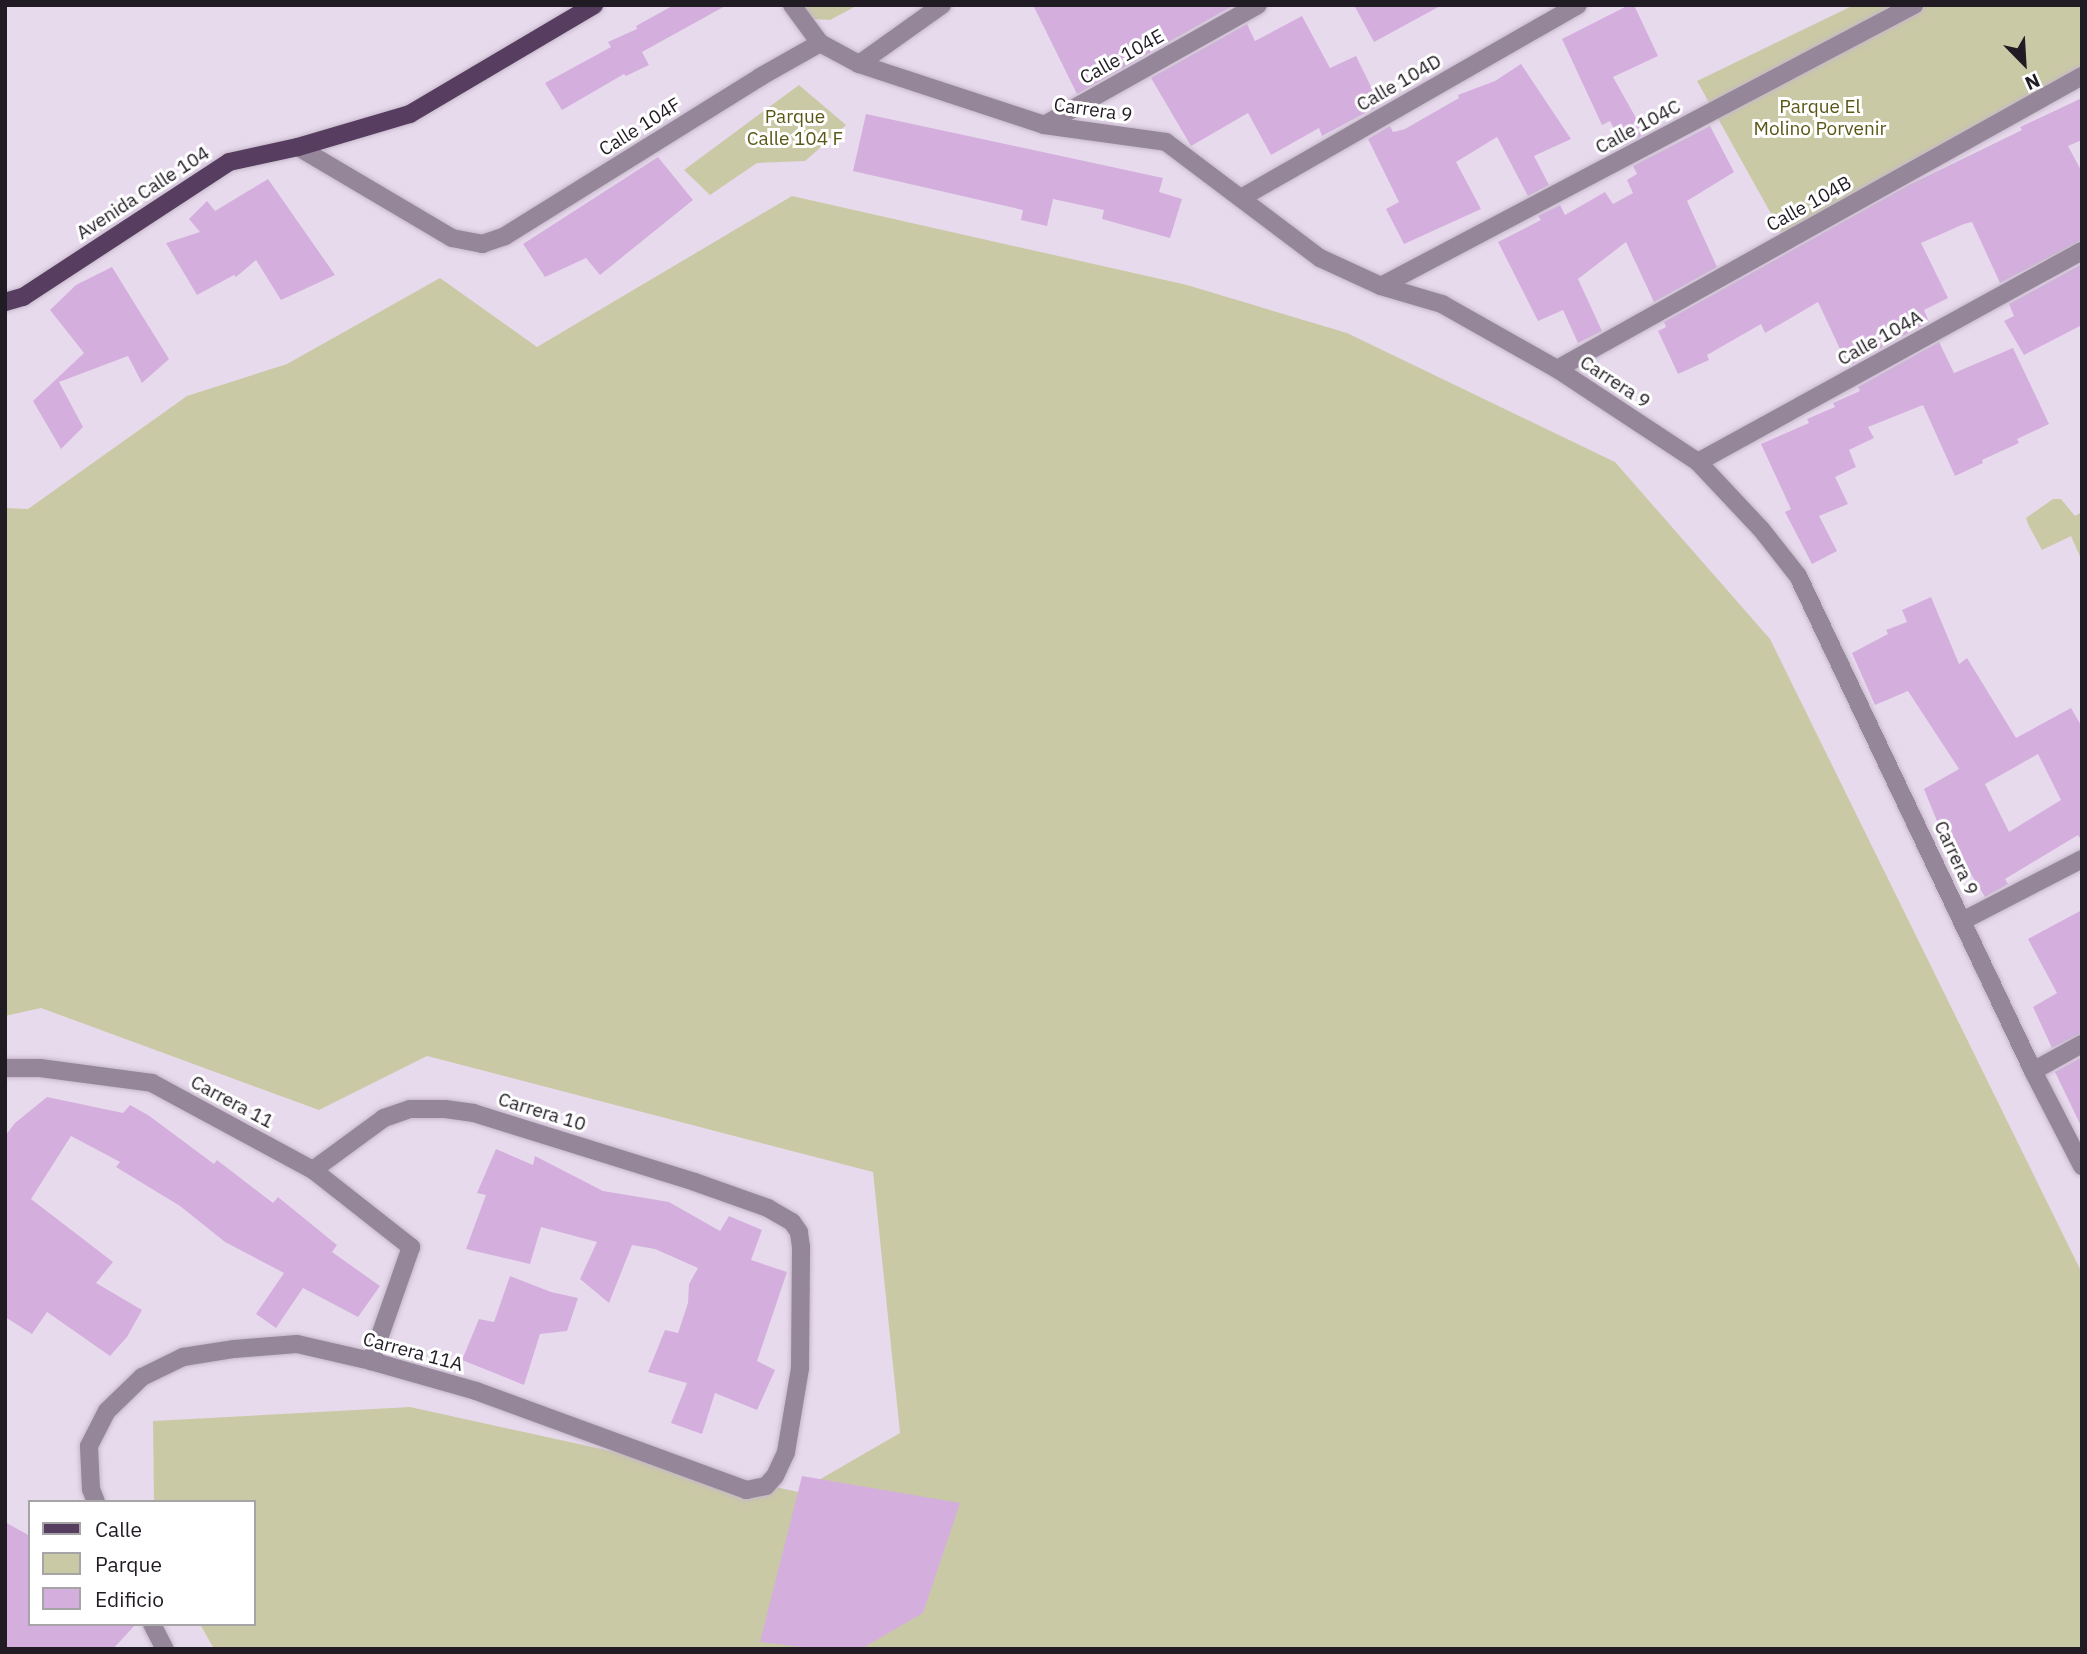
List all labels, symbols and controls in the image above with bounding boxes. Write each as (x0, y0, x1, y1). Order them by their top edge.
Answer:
street label: Calle 104E (1076, 25, 1168, 89)
north arrow (1989, 28, 2059, 98)
street label: Calle 104D (1353, 50, 1445, 116)
text: N (2021, 68, 2044, 96)
street label: Calle 104F (595, 93, 685, 161)
street label: Carrera 9 (1052, 93, 1134, 127)
street label: Calle 104C (1592, 95, 1684, 159)
park label: Parque El Molino Porvenir (1754, 96, 1886, 140)
park label: Parque Calle 104 F (747, 106, 843, 150)
street label: Avenida Calle 104 (72, 142, 214, 244)
street label: Calle 104B (1762, 171, 1856, 237)
street label: Calle 104A (1834, 305, 1926, 371)
street label: Carrera 9 (1576, 351, 1654, 413)
street label: Carrera 9 (1929, 817, 1983, 899)
street label: Carrera 11 (187, 1071, 277, 1133)
street label: Carrera 10 (495, 1088, 589, 1136)
street label: Carrera 11A (360, 1328, 466, 1376)
legend (28, 1500, 256, 1626)
text: Calle (95, 1515, 142, 1543)
text: Parque (95, 1550, 162, 1578)
text: Edificio (95, 1585, 164, 1613)

